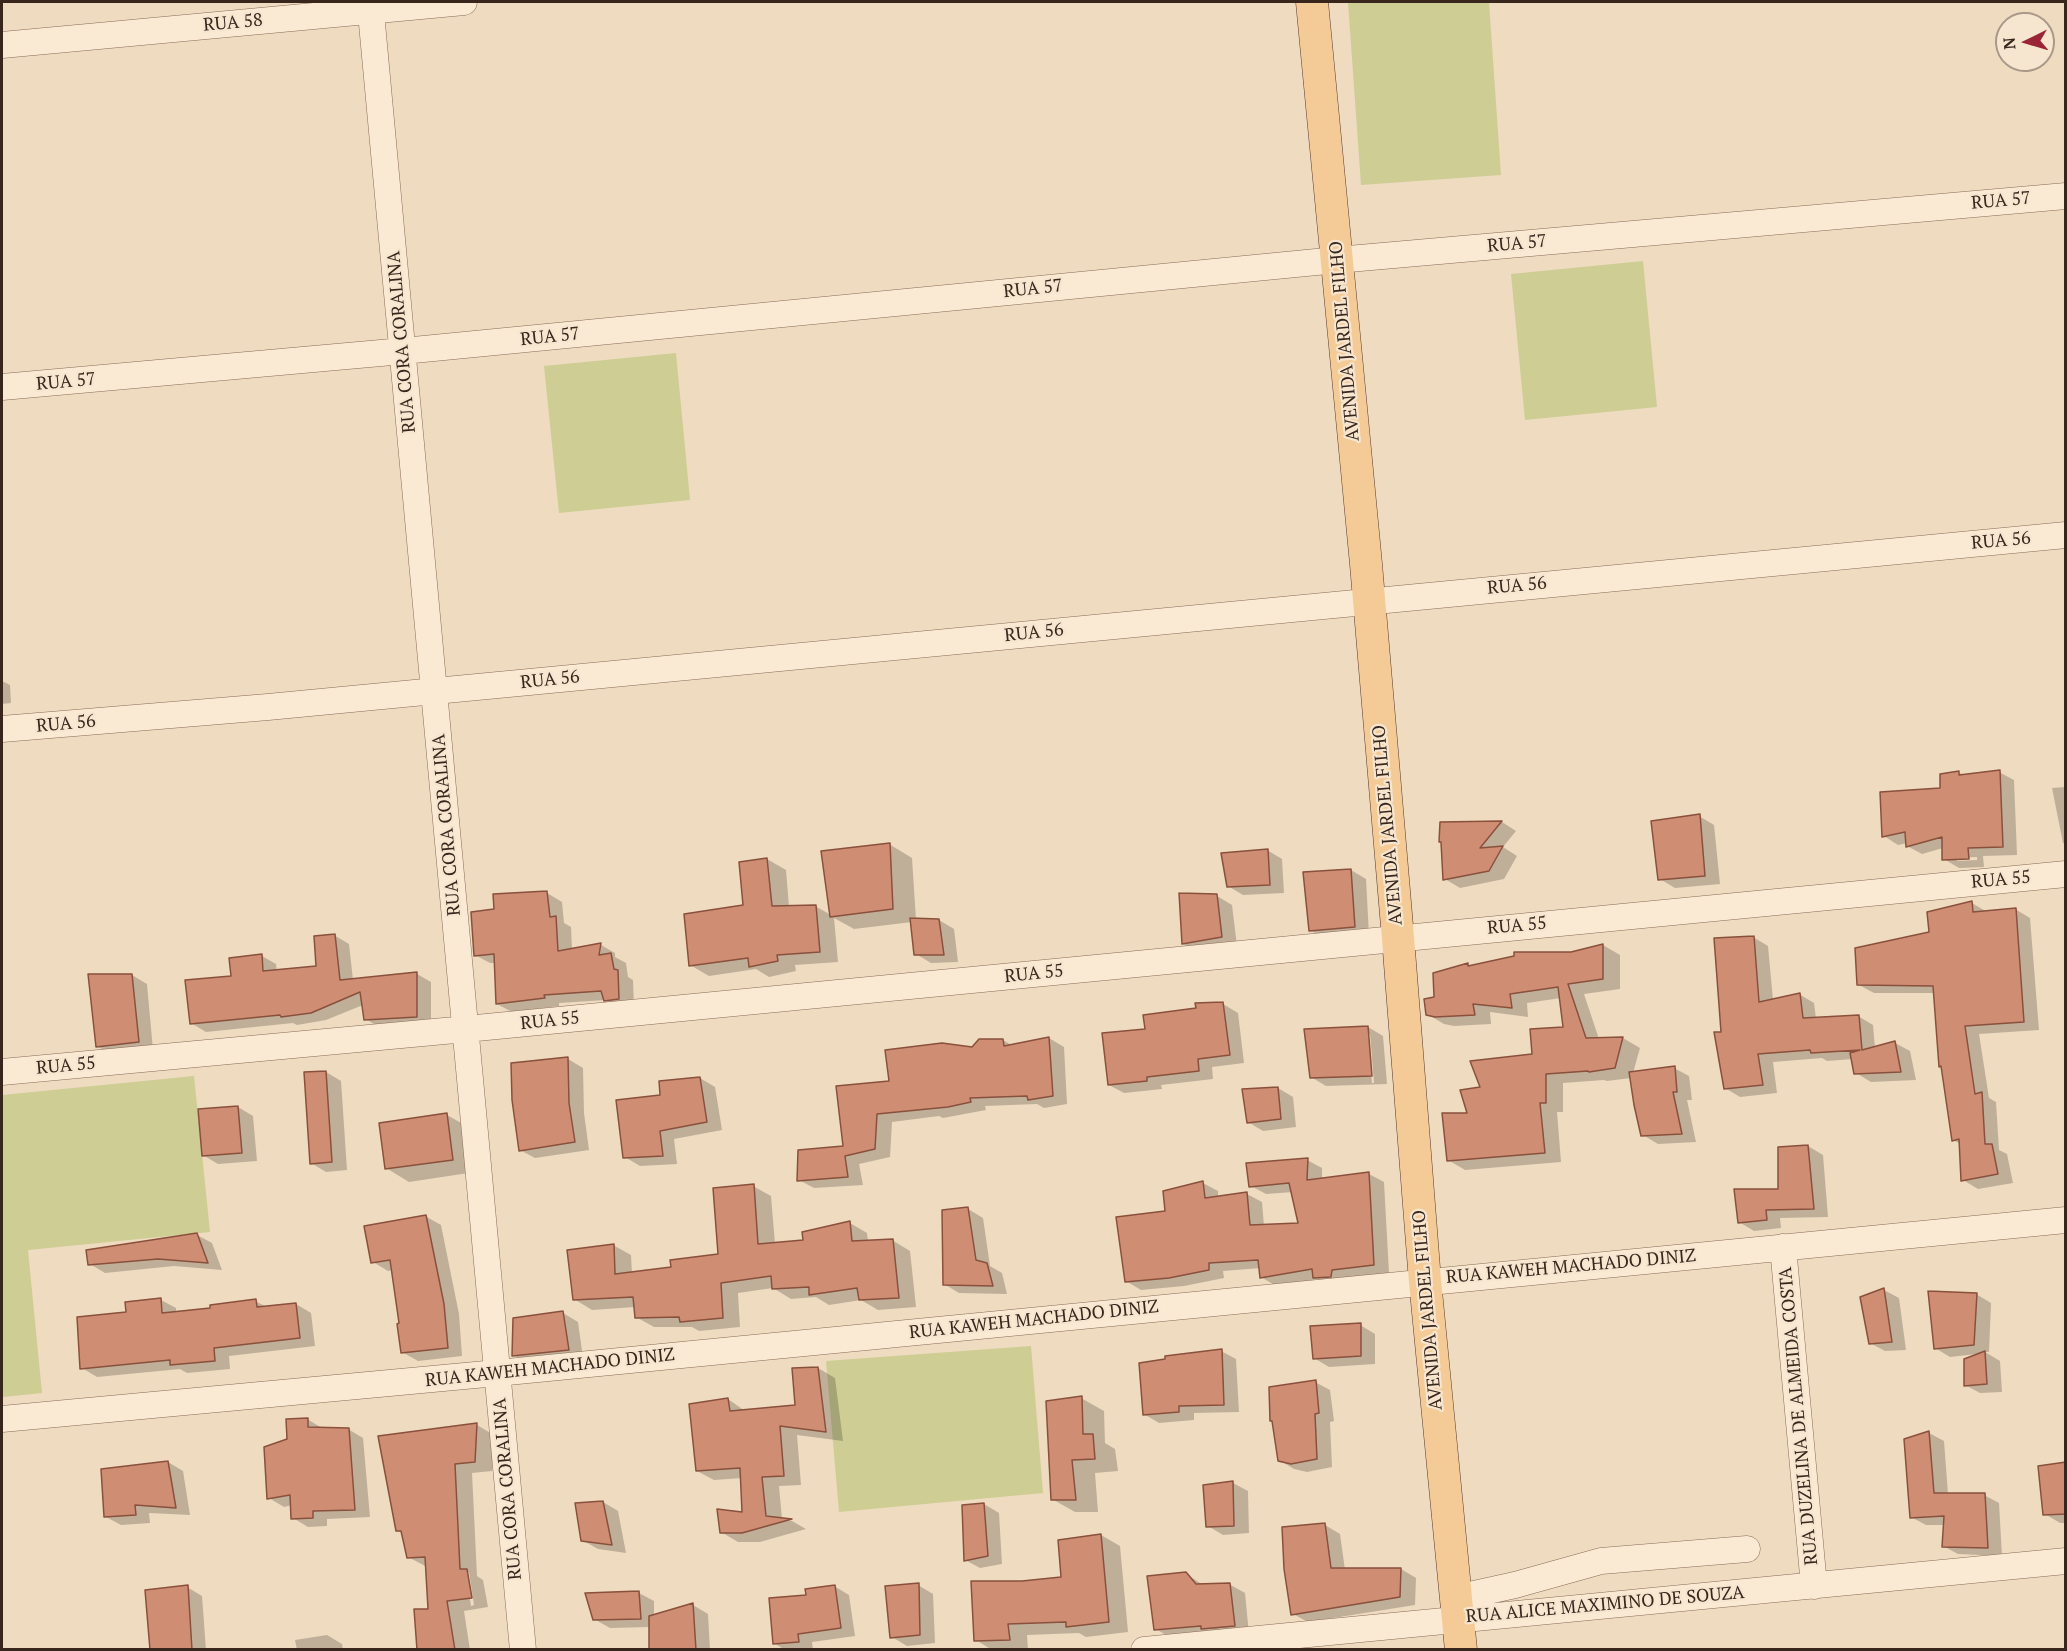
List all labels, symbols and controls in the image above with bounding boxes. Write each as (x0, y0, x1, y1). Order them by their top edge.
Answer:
street label: RUA 58 (202, 10, 264, 36)
north arrow (1995, 12, 2055, 72)
text: N (1998, 36, 2021, 50)
street label: RUA 57 (1970, 188, 2032, 214)
street label: RUA 57 (1486, 231, 1548, 257)
street label: AVENIDA JARDEL FILHO (1325, 240, 1365, 442)
street label: RUA CORA CORALINA (383, 250, 421, 434)
street label: RUA 57 (1002, 275, 1064, 303)
street label: RUA 57 (519, 323, 581, 351)
street label: RUA 57 (35, 369, 97, 395)
street label: RUA 56 (1970, 528, 2032, 554)
street label: RUA 56 (1486, 573, 1548, 599)
street label: RUA 56 (1003, 619, 1065, 647)
street label: RUA 56 (519, 666, 581, 694)
street label: RUA 56 (35, 711, 97, 737)
street label: AVENIDA JARDEL FILHO (1368, 724, 1408, 926)
street label: RUA CORA CORALINA (428, 733, 466, 917)
street label: RUA 55 (1970, 867, 2032, 893)
street label: RUA 55 (1486, 913, 1548, 939)
street label: RUA 55 (1003, 960, 1065, 988)
street label: RUA 55 (519, 1007, 581, 1035)
street label: RUA 55 (35, 1053, 97, 1079)
street label: AVENIDA JARDEL FILHO (1408, 1209, 1448, 1411)
street label: RUA KAWEH MACHADO DINIZ (1445, 1245, 1697, 1289)
street label: RUA DUZELINA DE ALMEIDA COSTA (1775, 1266, 1823, 1566)
street label: RUA KAWEH MACHADO DINIZ (908, 1296, 1160, 1344)
street label: RUA KAWEH MACHADO DINIZ (424, 1344, 676, 1392)
street label: RUA CORA CORALINA (489, 1397, 527, 1581)
street label: RUA ALICE MAXIMINO DE SOUZA (1465, 1582, 1745, 1628)

